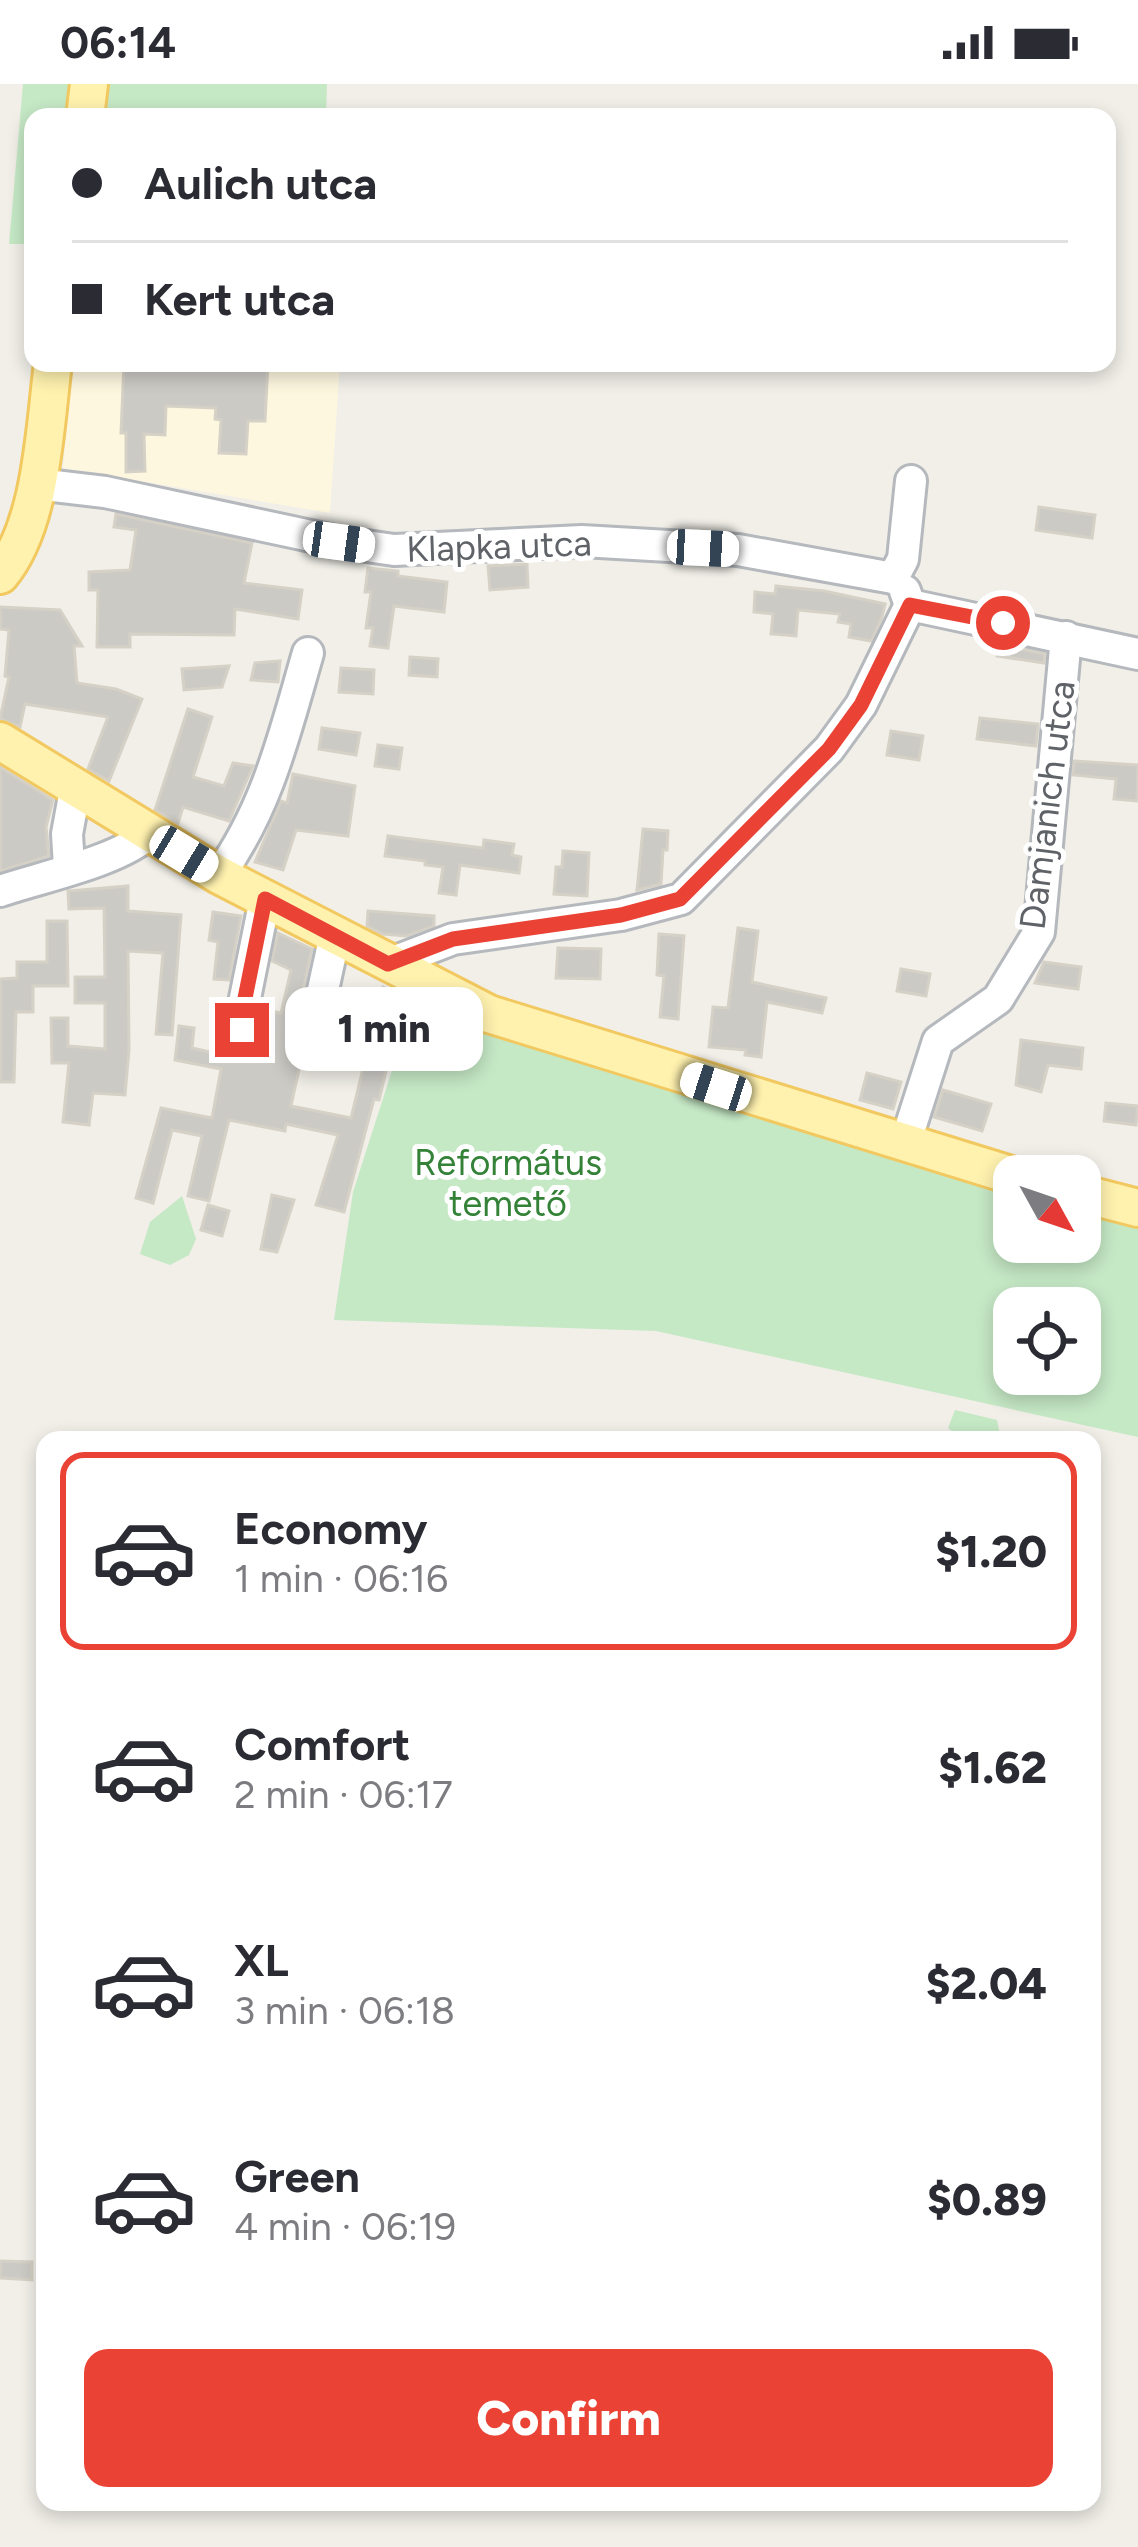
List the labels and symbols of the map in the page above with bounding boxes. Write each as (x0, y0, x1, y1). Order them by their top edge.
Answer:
car (301, 519, 377, 565)
street label: Klapka utca (406, 521, 592, 571)
car (666, 528, 740, 568)
route start (976, 596, 1030, 650)
street label: Damjanich utca (1010, 678, 1084, 932)
car (144, 820, 224, 888)
callout: 1 min (284, 988, 482, 1072)
route end (215, 1003, 269, 1057)
car (676, 1059, 756, 1115)
park label: Református temető (414, 1141, 602, 1225)
north arrow (993, 1155, 1101, 1263)

